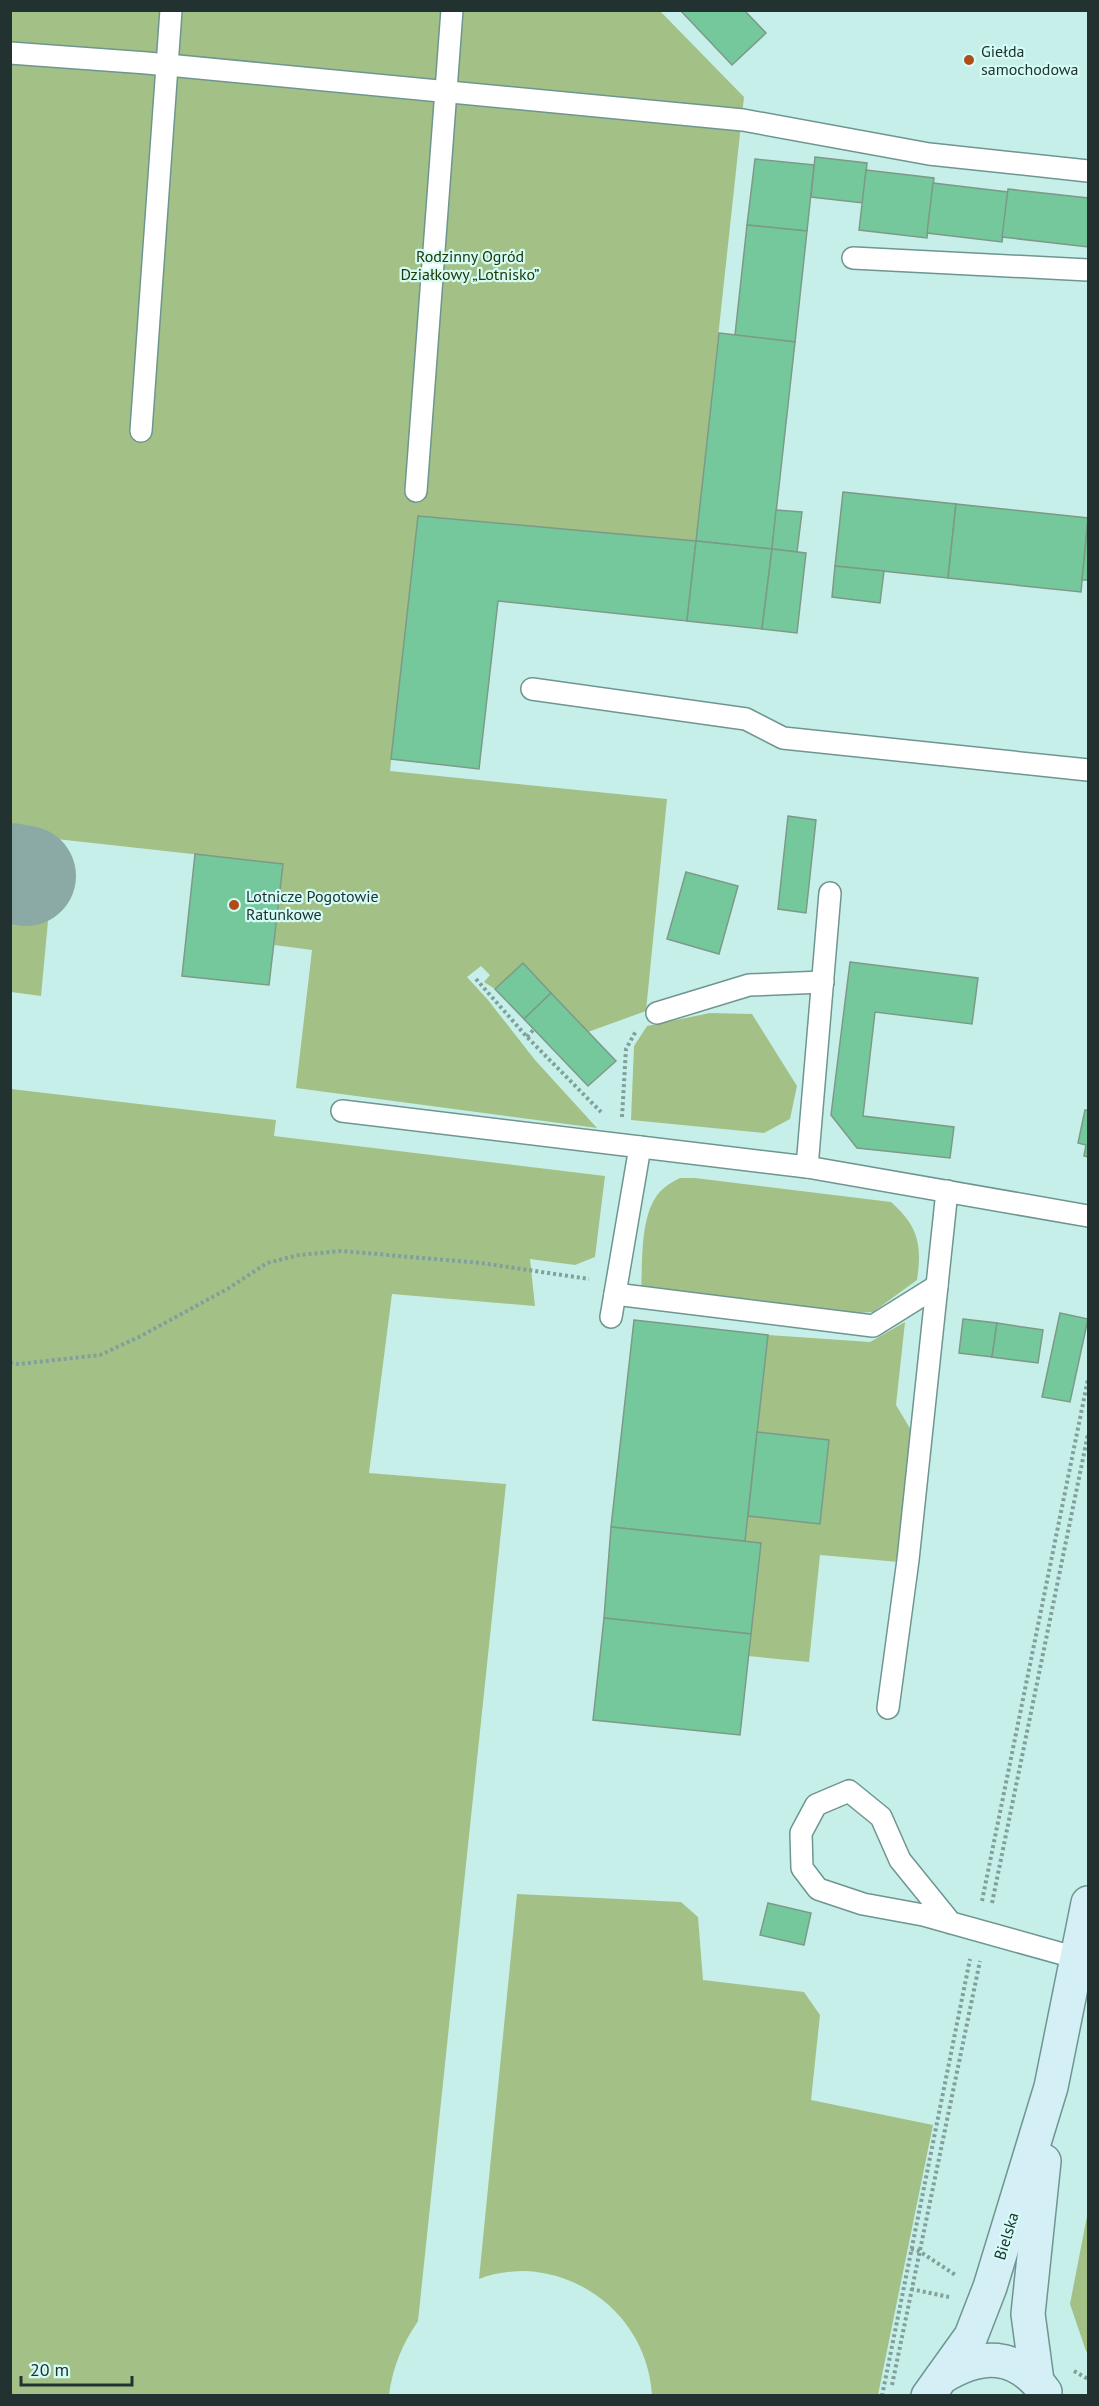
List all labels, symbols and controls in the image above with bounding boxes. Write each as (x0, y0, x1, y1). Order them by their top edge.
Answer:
place label: Giełda samochodowa (981, 41, 1079, 79)
marker: Giełda samochodowa (962, 53, 976, 67)
park label: Rodzinny Ogród Działkowy „Lotnisko” (400, 246, 540, 284)
place label: Lotnicze Pogotowie Ratunkowe (246, 886, 379, 924)
marker: Lotnicze Pogotowie Ratunkowe (227, 898, 241, 912)
street label: Bielska (989, 2210, 1023, 2262)
scale bar (21, 2349, 132, 2387)
text: 20 m (30, 2358, 69, 2381)

